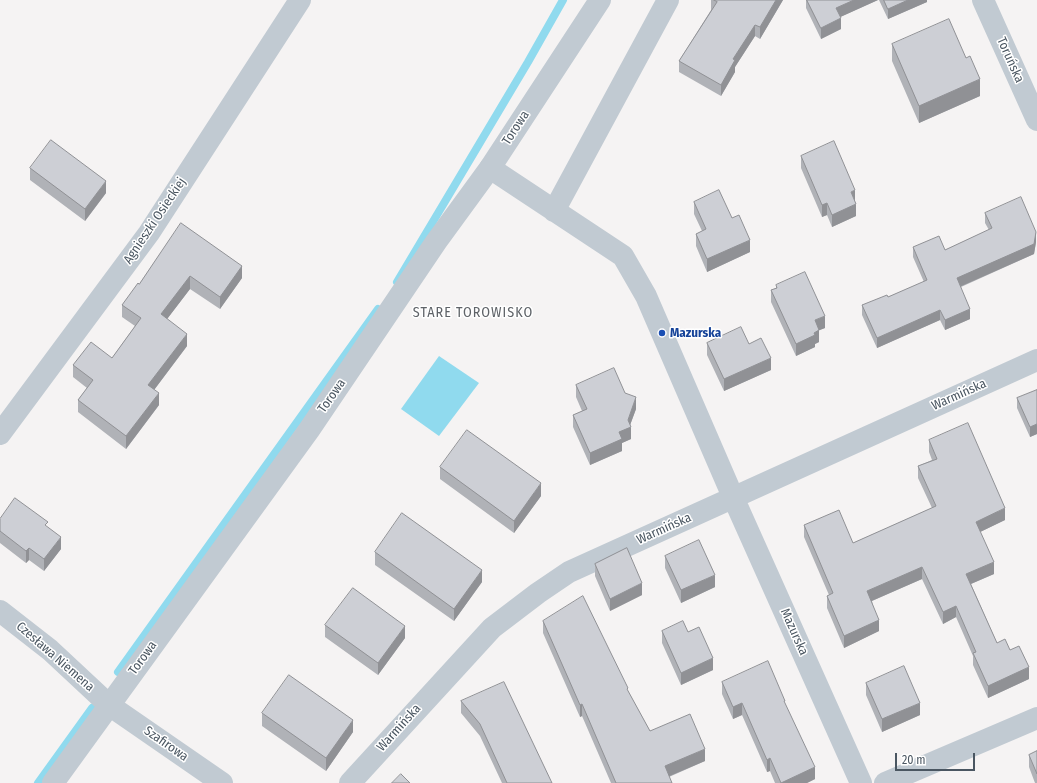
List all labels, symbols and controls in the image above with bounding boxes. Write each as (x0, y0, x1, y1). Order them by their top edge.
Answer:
street label: Toruńska (993, 35, 1027, 85)
street label: Torowa (499, 108, 533, 148)
street label: Agnieszki Osieckiej (120, 175, 190, 267)
district label: STARE TOROWISKO (413, 305, 533, 321)
place label: Mazurska (670, 325, 721, 341)
marker: Mazurska (657, 328, 667, 338)
street label: Torowa (315, 376, 349, 416)
street label: Warmińska (929, 376, 989, 414)
street label: Warmińska (634, 510, 694, 548)
street label: Mazurska (777, 606, 811, 658)
street label: Czesława Niemena (13, 619, 97, 695)
street label: Torowa (126, 638, 160, 678)
street label: Warmińska (374, 701, 424, 755)
street label: Szafirowa (141, 723, 191, 765)
scale bar (897, 745, 977, 771)
text: 20 m (902, 753, 926, 767)

